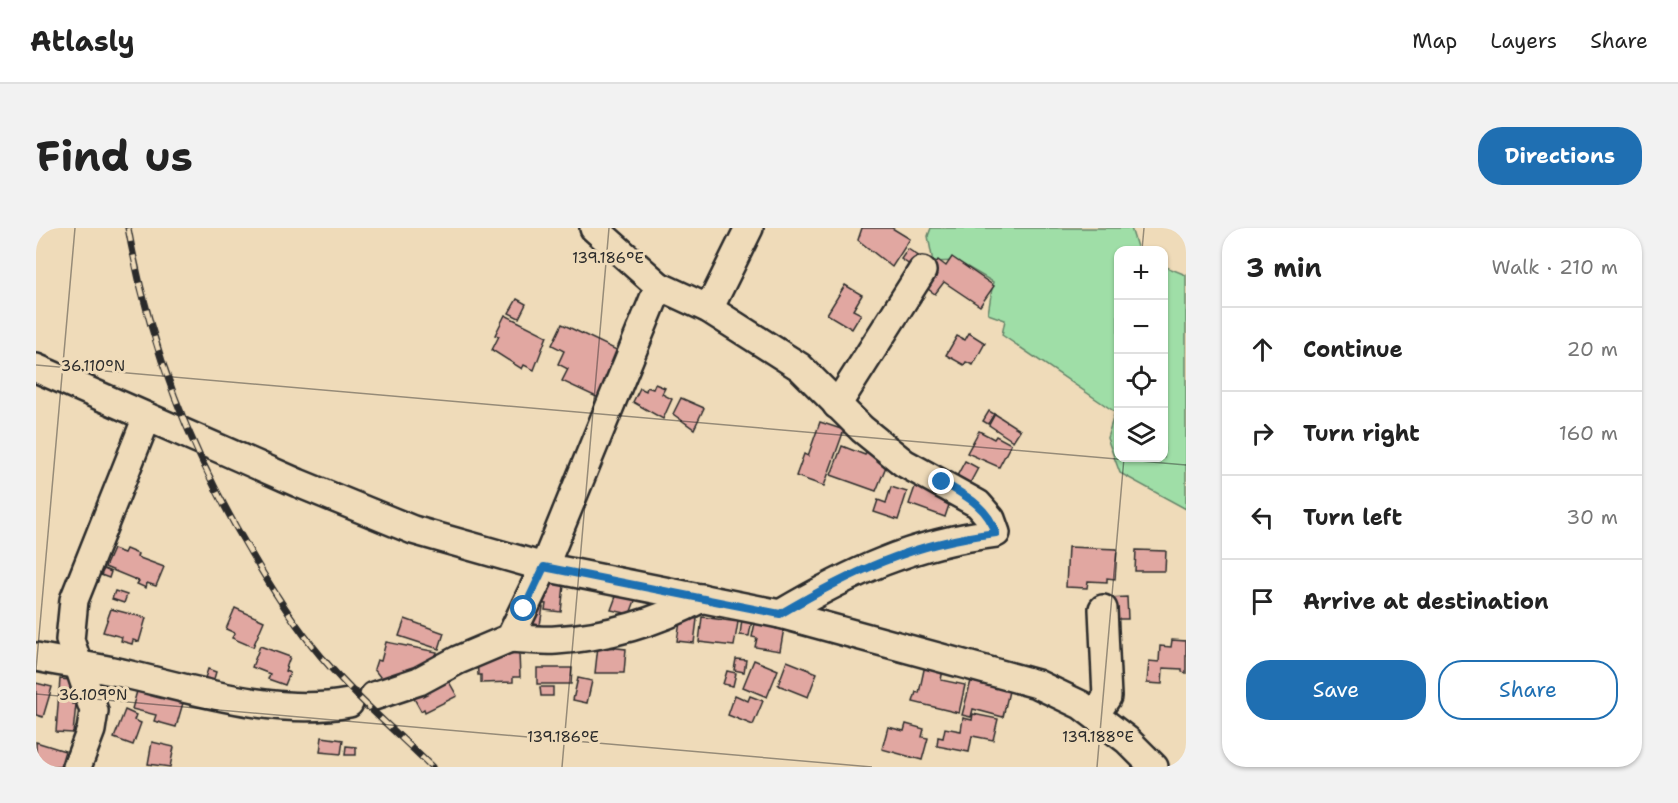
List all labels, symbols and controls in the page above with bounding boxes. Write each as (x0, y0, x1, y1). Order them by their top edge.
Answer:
text: Atlasly (30, 22, 135, 60)
text: Map (1412, 27, 1457, 55)
text: Layers (1490, 27, 1557, 55)
text: Share (1590, 27, 1648, 55)
button: Directions (1478, 127, 1642, 185)
text: Find us (36, 128, 193, 184)
map controls (1114, 246, 1168, 462)
button: + (1114, 246, 1168, 300)
text: 139.186°E (572, 248, 644, 268)
text: 3 min (1246, 250, 1322, 285)
text: Walk · 210 m (1492, 254, 1618, 280)
button: − (1114, 300, 1168, 354)
icon: ahead (1246, 333, 1279, 366)
text: Continue (1303, 335, 1403, 364)
text: 20 m (1567, 336, 1618, 362)
button: locate (1114, 354, 1168, 408)
text: 36.110°N (61, 356, 125, 376)
button: layers (1114, 408, 1168, 462)
icon: right (1246, 417, 1279, 450)
text: Turn right (1303, 419, 1420, 448)
text: 160 m (1559, 420, 1618, 446)
route end (928, 468, 954, 494)
icon: left (1246, 501, 1279, 534)
text: Turn left (1303, 503, 1402, 532)
text: 30 m (1566, 504, 1618, 530)
icon: arrive (1246, 585, 1279, 618)
text: Arrive at destination (1303, 587, 1549, 616)
route start (510, 595, 536, 621)
button: Save (1246, 660, 1426, 720)
button: Share (1438, 660, 1618, 720)
text: 36.109°N (59, 685, 127, 705)
text: 139.186°E (527, 727, 599, 747)
text: 139.188°E (1062, 727, 1134, 747)

